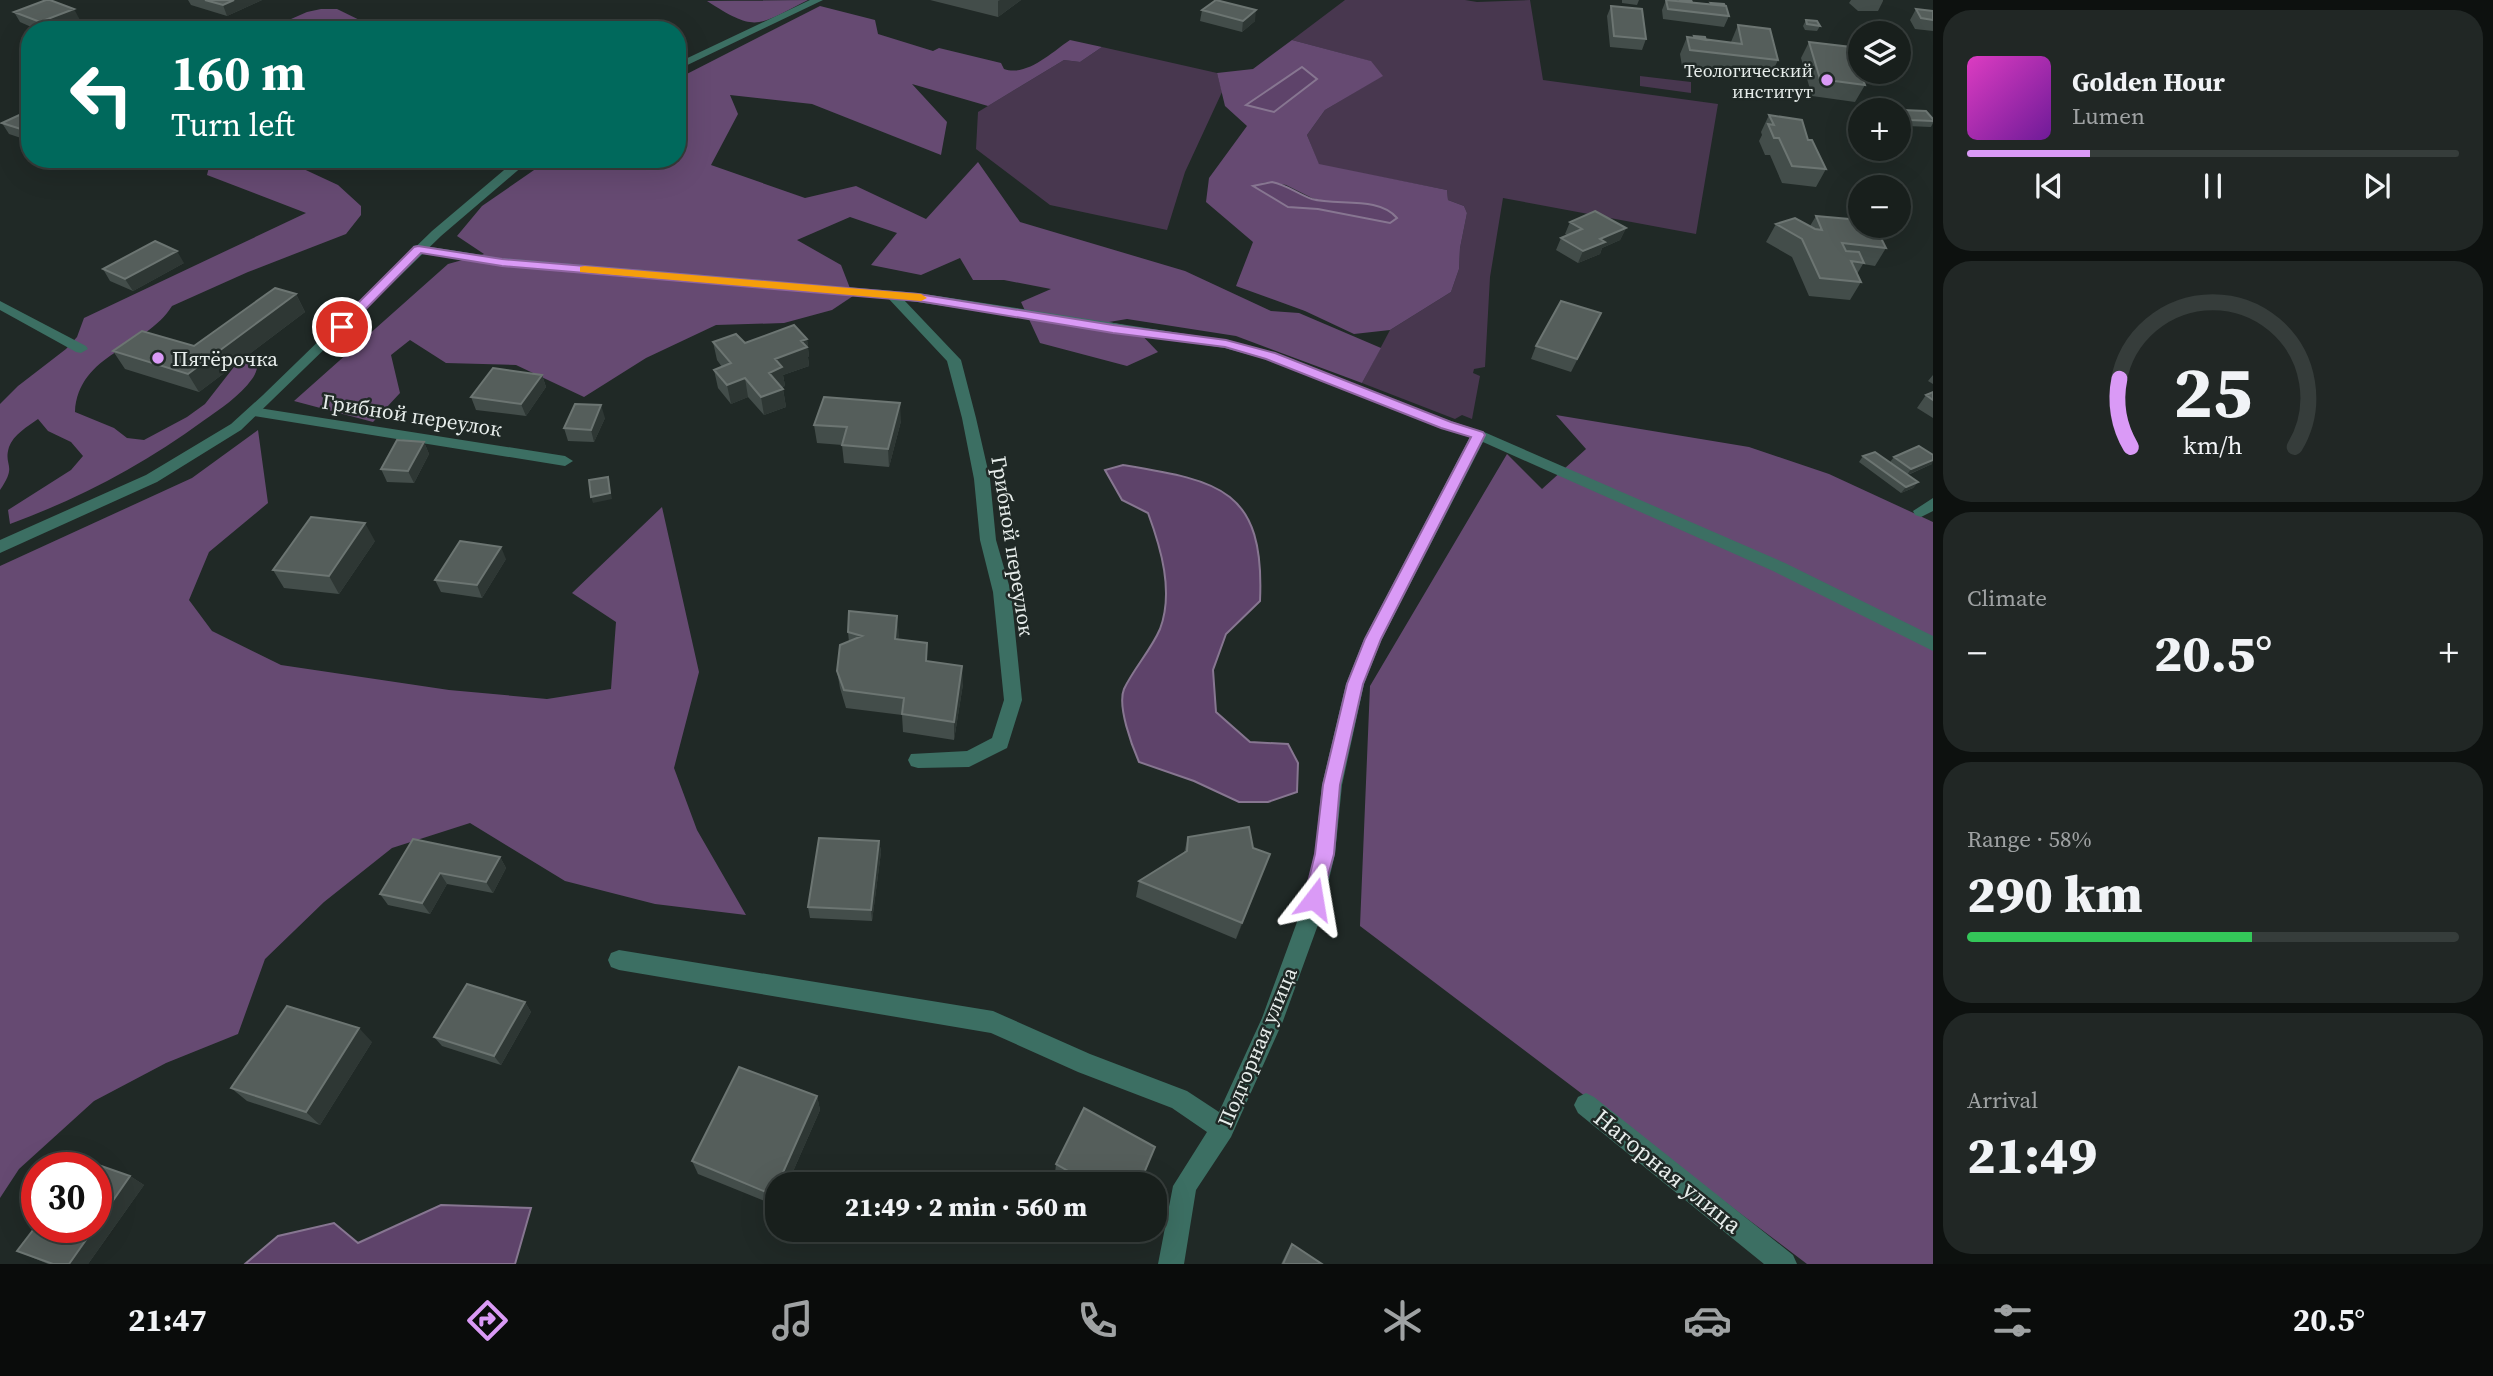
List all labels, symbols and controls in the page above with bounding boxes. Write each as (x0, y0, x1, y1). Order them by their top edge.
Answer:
map controls (1848, 21, 1911, 238)
button: layers (1848, 21, 1911, 84)
text: 160 m (171, 39, 306, 106)
icon: left (56, 49, 147, 140)
place label: Теологический институт (1684, 58, 1813, 104)
text: Golden Hour (2072, 64, 2225, 100)
marker: Теологический институт (1819, 72, 1835, 88)
button: + (1848, 98, 1911, 161)
text: Lumen (2072, 100, 2145, 132)
text: Turn left (171, 103, 295, 147)
icon: previous (2030, 167, 2068, 205)
icon: pause (2194, 167, 2232, 205)
icon: next (2358, 167, 2396, 205)
button: − (1848, 175, 1911, 238)
pin (312, 297, 372, 357)
icon: arrive (323, 308, 361, 346)
text: 25 (2174, 343, 2252, 442)
place label: Пятёрочка (172, 344, 278, 373)
marker: Пятёрочка (150, 350, 166, 366)
street label: Грибной переулок (320, 386, 504, 444)
text: km/h (2183, 428, 2243, 462)
street label: Грибной переулок (984, 454, 1042, 638)
text: Climate (1967, 582, 2047, 614)
text: 20.5° (2154, 617, 2272, 688)
text: − (1967, 627, 1987, 679)
text: + (2439, 627, 2459, 679)
text: Range · 58% (1967, 823, 2092, 855)
text: 290 km (1967, 858, 2143, 929)
position arrow (1277, 862, 1351, 936)
street label: Подгорная улица (1210, 962, 1304, 1131)
text: Arrival (1967, 1084, 2038, 1116)
street label: Нагорная улица (1587, 1101, 1750, 1241)
text: 21:49 (1967, 1119, 2097, 1190)
speed limit sign: 30 (21, 1152, 112, 1243)
text: 21:49 · 2 min · 560 m (845, 1189, 1087, 1225)
icon: directions (463, 1296, 512, 1345)
icon: music (768, 1296, 817, 1345)
icon: phone (1073, 1296, 1122, 1345)
icon: climate (1378, 1296, 1427, 1345)
icon: car (1683, 1296, 1732, 1345)
icon: filters (1988, 1296, 2037, 1345)
text: 21:47 (128, 1298, 207, 1342)
text: 20.5° (2293, 1298, 2365, 1342)

